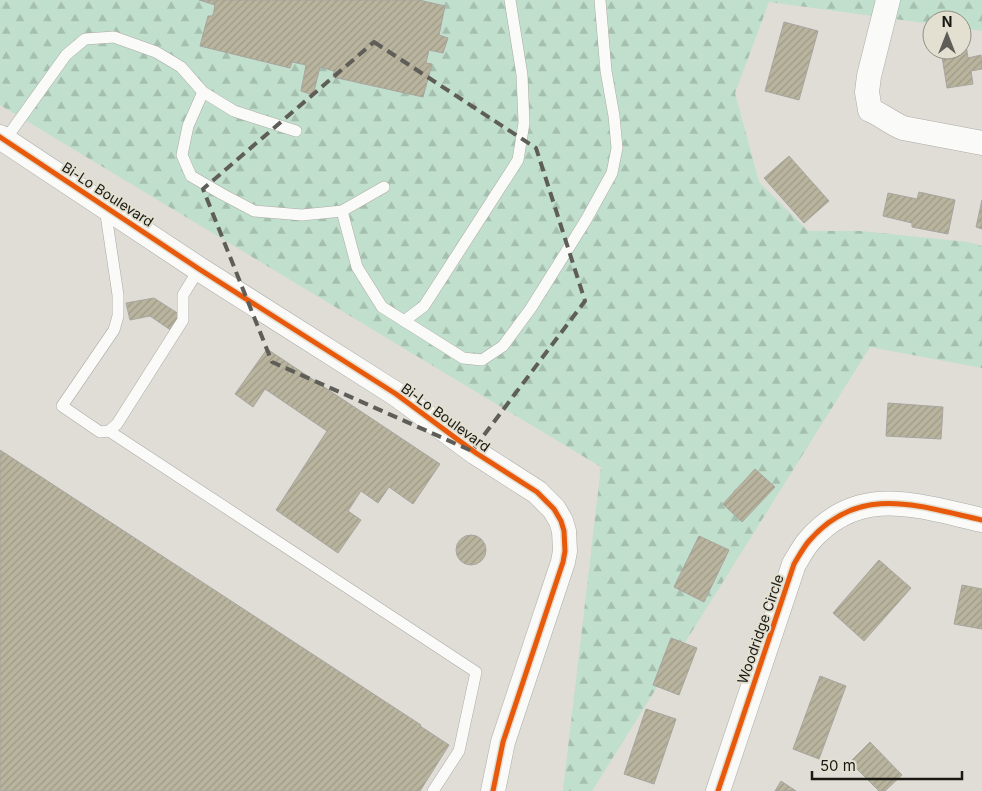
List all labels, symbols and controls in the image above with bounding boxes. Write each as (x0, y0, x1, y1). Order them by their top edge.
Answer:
north arrow (922, 10, 972, 60)
text: N (942, 13, 952, 30)
street label: Bi-Lo Boulevard (59, 158, 157, 230)
street label: Bi-Lo Boulevard (398, 379, 494, 455)
street label: Woodridge Circle (733, 572, 787, 686)
scale bar (812, 748, 962, 780)
text: 50 m (820, 756, 856, 775)

